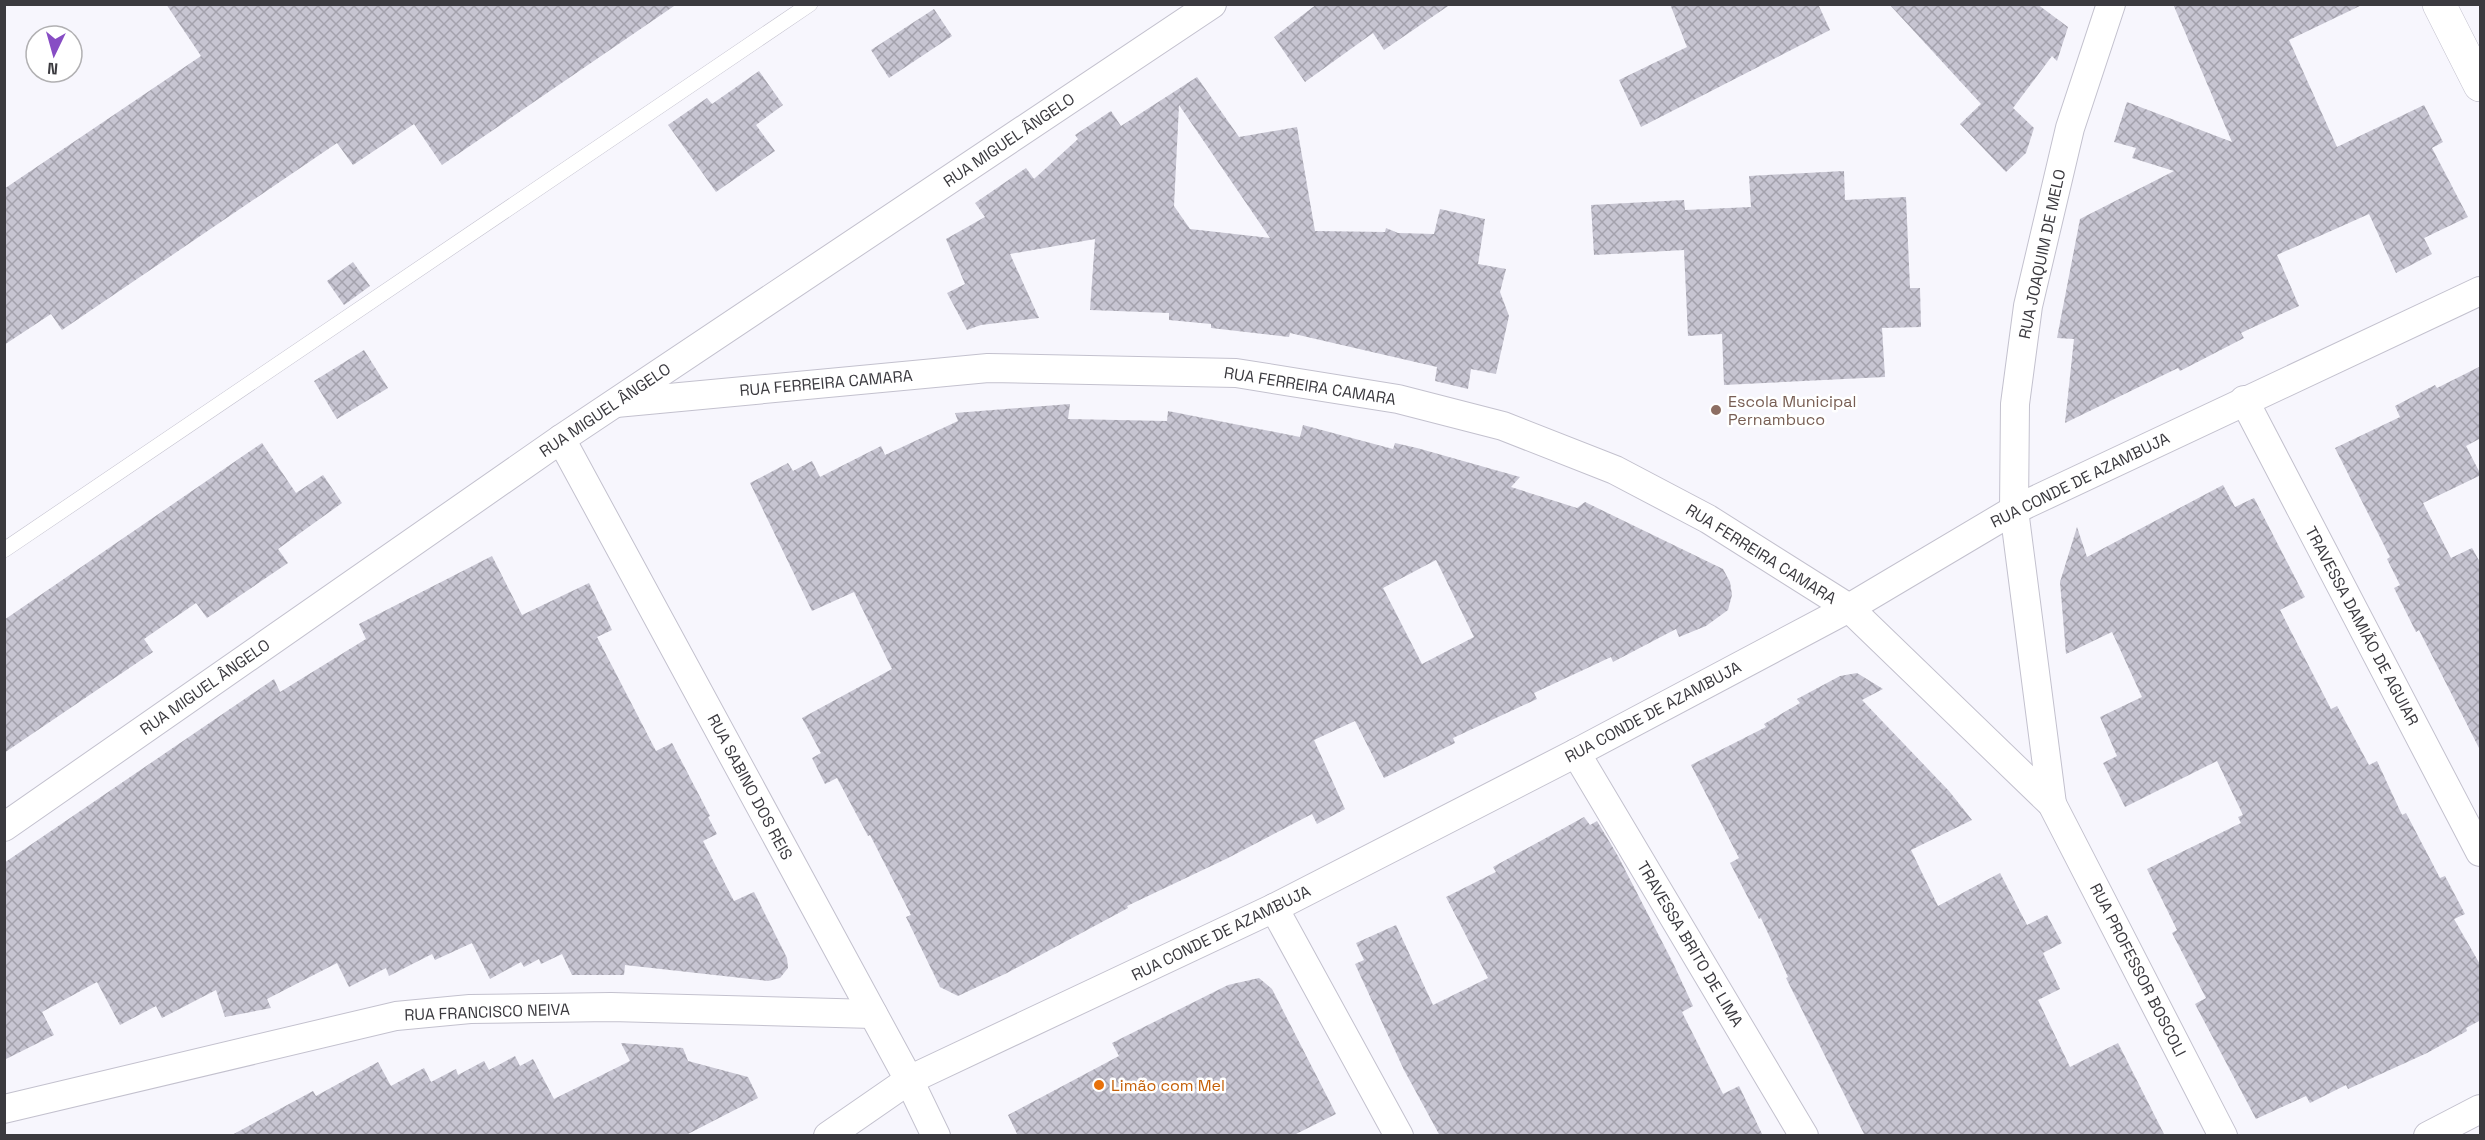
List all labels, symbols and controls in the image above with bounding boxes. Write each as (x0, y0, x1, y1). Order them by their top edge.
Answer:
north arrow (24, 24, 84, 84)
text: N (46, 58, 59, 79)
street label: RUA MIGUEL ÂNGELO (939, 88, 1079, 192)
street label: RUA JOAQUIM DE MELO (2014, 167, 2070, 341)
street label: RUA MIGUEL ÂNGELO (535, 358, 675, 462)
street label: RUA FERREIRA CAMARA (1223, 362, 1397, 410)
street label: RUA FERREIRA CAMARA (739, 365, 913, 401)
place label: Escola Municipal Pernambuco (1728, 391, 1856, 430)
marker: Escola Municipal Pernambuco (1709, 403, 1723, 417)
street label: RUA CONDE DE AZAMBUJA (1987, 427, 2173, 533)
street label: RUA FERREIRA CAMARA (1682, 499, 1840, 609)
street label: TRAVESSA DAMIÃO DE AGUIAR (2300, 523, 2424, 729)
street label: RUA MIGUEL ÂNGELO (136, 634, 274, 740)
street label: RUA CONDE DE AZAMBUJA (1561, 657, 1745, 767)
street label: RUA SABINO DOS REIS (703, 710, 797, 864)
street label: TRAVESSA BRITO DE LIMA (1632, 857, 1748, 1031)
street label: RUA CONDE DE AZAMBUJA (1128, 880, 1314, 986)
street label: RUA PROFESSOR BOSCOLI (2085, 880, 2191, 1060)
street label: RUA FRANCISCO NEIVA (404, 999, 570, 1025)
place label: Limão com Mel (1111, 1075, 1225, 1096)
marker: Limão com Mel (1092, 1078, 1106, 1092)

